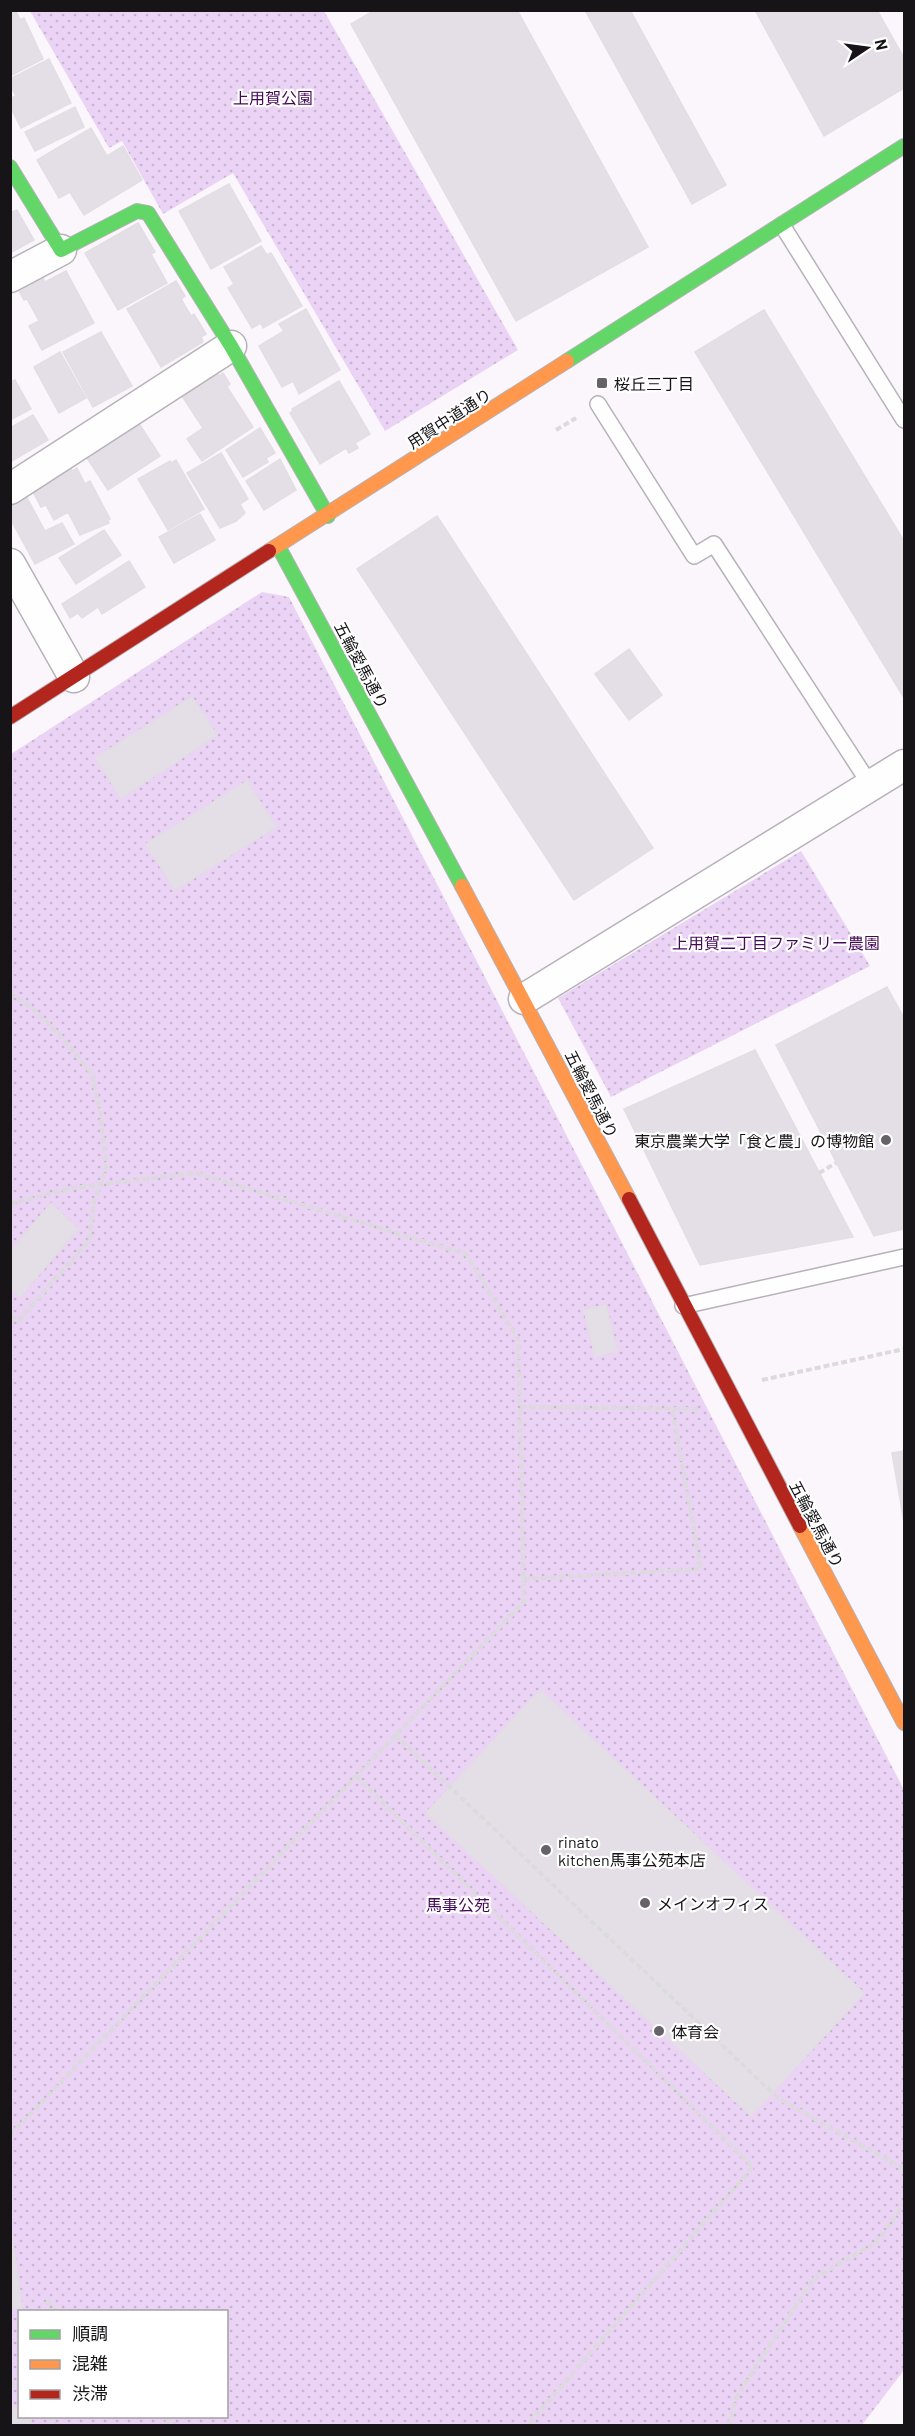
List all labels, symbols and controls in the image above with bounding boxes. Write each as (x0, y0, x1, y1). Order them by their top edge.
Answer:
north arrow (837, 18, 897, 78)
text: N (872, 37, 893, 52)
park label: 上用賀公園 (233, 88, 313, 107)
place label: 桜丘三丁目 (614, 374, 694, 393)
marker: 桜丘三丁目 (595, 376, 609, 390)
street label: 用賀中道通り (404, 384, 494, 452)
street label: 五輪愛馬通り (331, 618, 393, 712)
park label: 上用賀二丁目ファミリー農園 (672, 933, 880, 952)
street label: 五輪愛馬通り (562, 1047, 622, 1141)
place label: 東京農業大学「食と農」の博物館 (634, 1131, 874, 1150)
marker: 東京農業大学「食と農」の博物館 (879, 1133, 893, 1147)
street label: 五輪愛馬通り (786, 1477, 848, 1571)
place label: rinato kitchen馬事公苑本店 (558, 1832, 706, 1869)
marker: rinato kitchen馬事公苑本店 (539, 1843, 553, 1857)
place label: メインオフィス (657, 1894, 769, 1913)
park label: 馬事公苑 (426, 1895, 490, 1914)
marker: メインオフィス (638, 1896, 652, 1910)
place label: 体育会 (671, 2022, 719, 2041)
marker: 体育会 (652, 2024, 666, 2038)
legend (18, 2310, 228, 2418)
text: 順調 (72, 2322, 108, 2344)
text: 混雑 (72, 2352, 108, 2374)
text: 渋滞 (72, 2382, 108, 2404)

